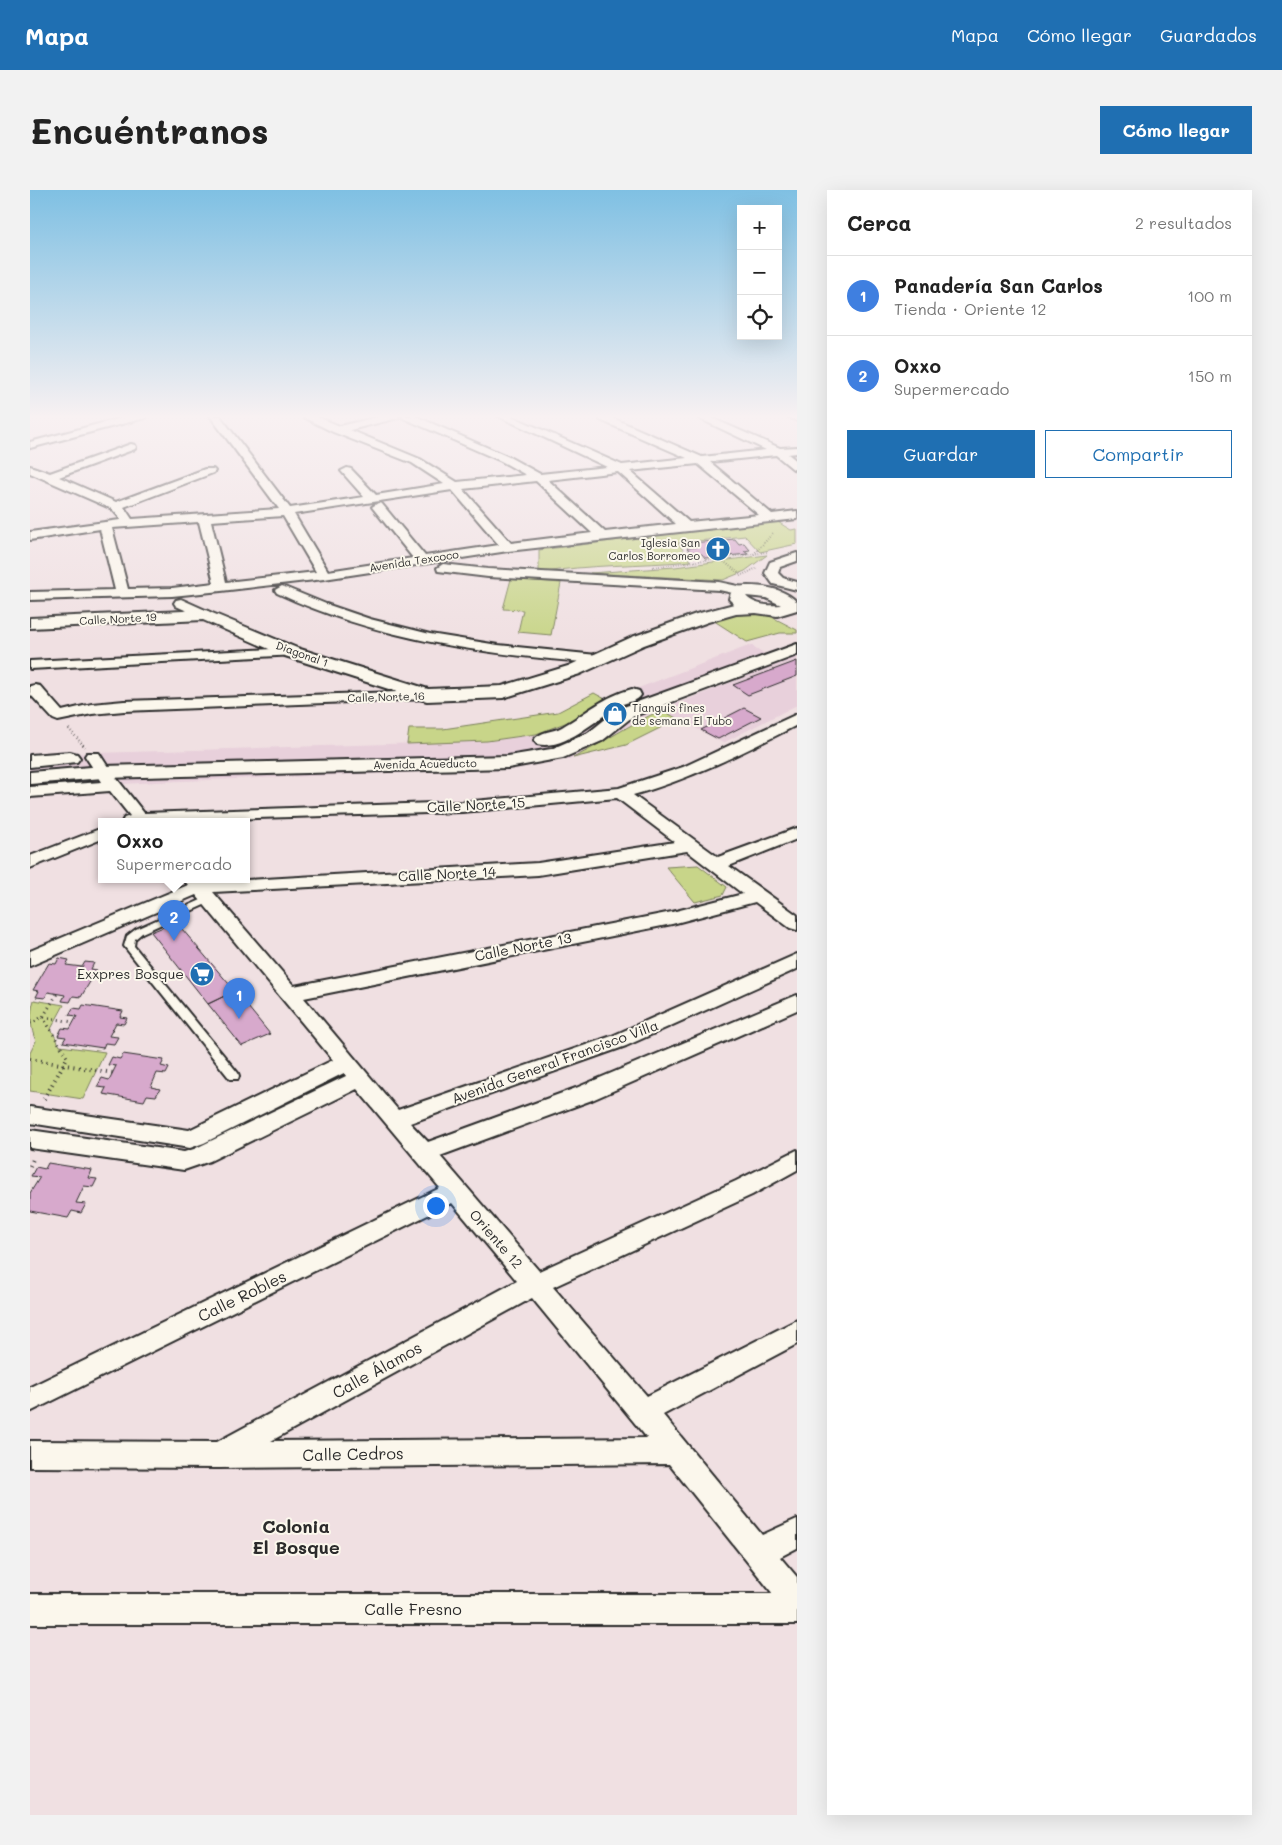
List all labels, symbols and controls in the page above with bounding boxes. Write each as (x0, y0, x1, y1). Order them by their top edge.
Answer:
text: Mapa (25, 20, 89, 51)
text: Mapa (951, 23, 999, 47)
text: Cómo llegar (1027, 23, 1132, 47)
text: Guardados (1160, 23, 1257, 47)
button: Cómo llegar (1100, 106, 1252, 154)
text: Encuéntranos (30, 107, 269, 153)
map controls (737, 205, 782, 340)
button: + (737, 205, 782, 250)
text: Cerca (847, 209, 912, 236)
text: 2 resultados (1135, 212, 1232, 233)
button: − (737, 250, 782, 295)
text: Panadería San Carlos (894, 273, 1103, 298)
text: 1 (859, 285, 867, 306)
text: 100 m (1187, 285, 1232, 306)
button: locate (737, 295, 782, 340)
text: Tienda · Oriente 12 (894, 298, 1046, 319)
text: Oxxo (894, 353, 941, 378)
text: 2 (859, 365, 867, 386)
text: 150 m (1188, 365, 1232, 386)
text: Supermercado (894, 378, 1009, 399)
button: Guardar (847, 430, 1035, 478)
button: Compartir (1045, 430, 1232, 478)
place label: Iglesia San Carlos Borromeo (609, 535, 700, 563)
church icon: Iglesia San Carlos Borromeo (705, 536, 731, 562)
street label: Avenida Texcoco (368, 546, 460, 575)
street label: Calle Norte 19 (79, 609, 157, 628)
street label: Diagonal 1 (274, 637, 330, 670)
street label: Calle Norte 16 (347, 688, 425, 705)
place label: Tianguis fines de semana El Tubo (632, 700, 732, 728)
shop icon: Tianguis fines de semana El Tubo (602, 701, 628, 727)
street label: Avenida Acueducto (373, 755, 477, 772)
street label: Calle Norte 15 (426, 792, 526, 817)
popup (98, 818, 250, 883)
text: Oxxo (116, 828, 163, 853)
text: Supermercado (116, 853, 232, 874)
street label: Calle Norte 14 (397, 861, 497, 886)
pin: 2 (158, 900, 190, 941)
street label: Calle Norte 13 (473, 928, 573, 965)
supermarket icon: Exxpres Bosque (189, 961, 215, 987)
place label: Exxpres Bosque (77, 964, 184, 983)
pin: 1 (223, 978, 255, 1019)
street label: Avenida General Francisco Villa (449, 1015, 661, 1108)
your location (423, 1193, 449, 1219)
street label: Oriente 12 (466, 1205, 527, 1272)
street label: Calle Robles (194, 1265, 290, 1326)
street label: Calle Álamos (328, 1336, 425, 1403)
street label: Calle Cedros (302, 1442, 404, 1465)
district label: Colonia El Bosque (252, 1514, 340, 1559)
street label: Calle Fresno (364, 1598, 462, 1619)

